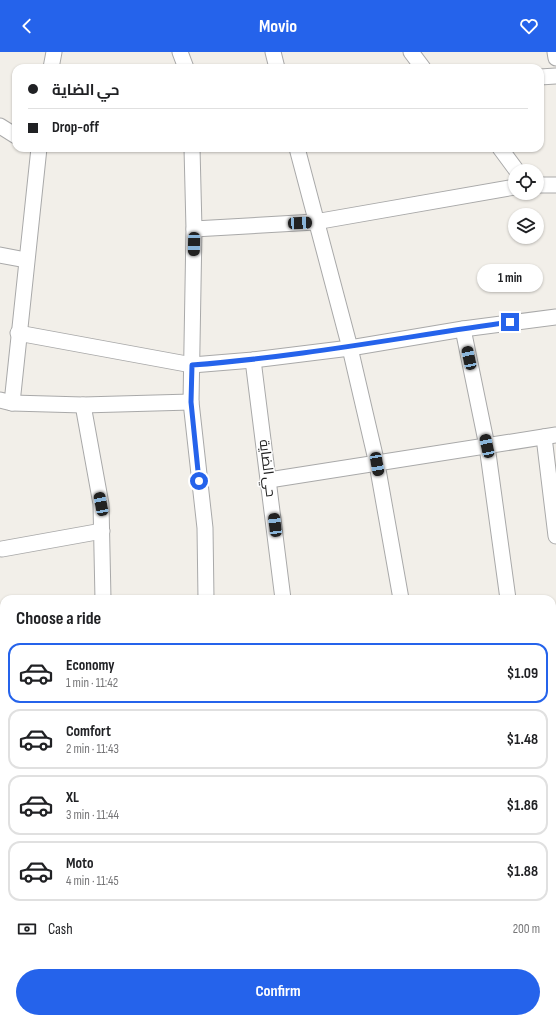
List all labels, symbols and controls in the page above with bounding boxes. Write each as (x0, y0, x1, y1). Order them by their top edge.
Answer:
icon: back (16, 15, 38, 37)
icon: heart (518, 15, 540, 37)
text: Movio (259, 16, 297, 37)
text: حي الضاية (52, 81, 120, 100)
text: Drop-off (52, 118, 99, 137)
map controls (508, 164, 544, 244)
button: locate (508, 164, 544, 200)
button: layers (508, 208, 544, 244)
car (288, 216, 312, 230)
car (188, 232, 200, 256)
callout: 1 min (477, 264, 543, 292)
text: 1 min (498, 270, 522, 286)
route end (501, 313, 519, 331)
car (461, 345, 477, 371)
car (479, 433, 495, 459)
street label: حي الضاية (253, 438, 279, 498)
car (369, 451, 385, 477)
route start (190, 472, 208, 490)
car (93, 491, 109, 517)
car (268, 512, 282, 538)
text: Choose a ride (16, 608, 101, 629)
icon: car (18, 655, 54, 691)
text: Economy (66, 656, 115, 675)
text: $1.09 (507, 664, 538, 683)
text: 1 min · 11:42 (66, 675, 118, 691)
icon: car (18, 721, 54, 757)
text: Comfort (66, 722, 111, 741)
text: $1.48 (507, 730, 538, 749)
text: 2 min · 11:43 (66, 741, 119, 757)
icon: car (18, 787, 54, 823)
text: XL (66, 788, 79, 807)
text: $1.86 (507, 796, 538, 815)
text: 3 min · 11:44 (66, 807, 119, 823)
icon: car (18, 853, 54, 889)
text: Moto (66, 854, 93, 873)
text: $1.88 (507, 862, 538, 881)
text: 4 min · 11:45 (66, 873, 119, 889)
icon: cash (16, 918, 38, 940)
text: Cash (48, 920, 73, 939)
text: 200 m (513, 921, 540, 937)
button: Confirm (16, 969, 540, 1015)

